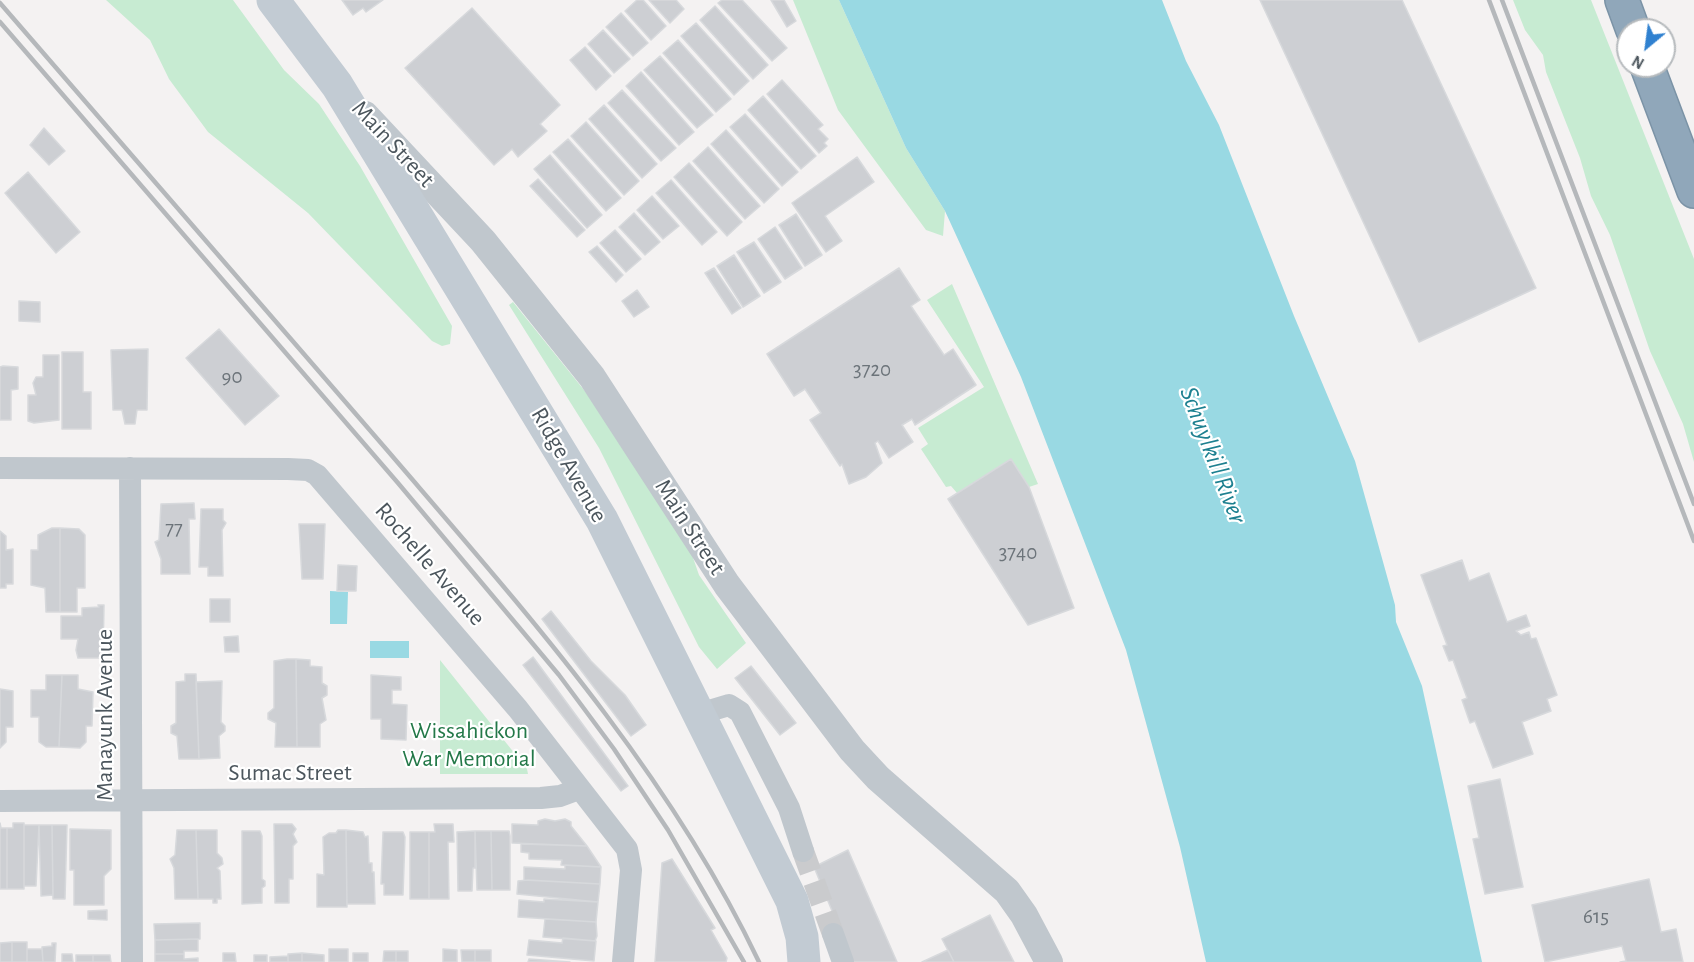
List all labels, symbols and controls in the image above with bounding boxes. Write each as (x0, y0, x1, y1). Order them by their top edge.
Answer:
north arrow (1616, 18, 1676, 78)
text: N (1629, 52, 1647, 72)
street label: Main Street (345, 95, 441, 193)
house number: 3720 (853, 357, 891, 383)
house number: 90 (222, 364, 242, 390)
water label: Schuylkill River (1173, 382, 1253, 528)
street label: Ridge Avenue (524, 402, 614, 528)
street label: Main Street (648, 474, 732, 580)
street label: Rochelle Avenue (369, 496, 491, 632)
house number: 77 (165, 516, 183, 542)
house number: 3740 (999, 540, 1037, 566)
street label: Manayunk Avenue (91, 629, 119, 801)
park label: Wissahickon War Memorial (402, 717, 536, 773)
street label: Sumac Street (228, 759, 352, 787)
house number: 615 (1583, 904, 1609, 930)

